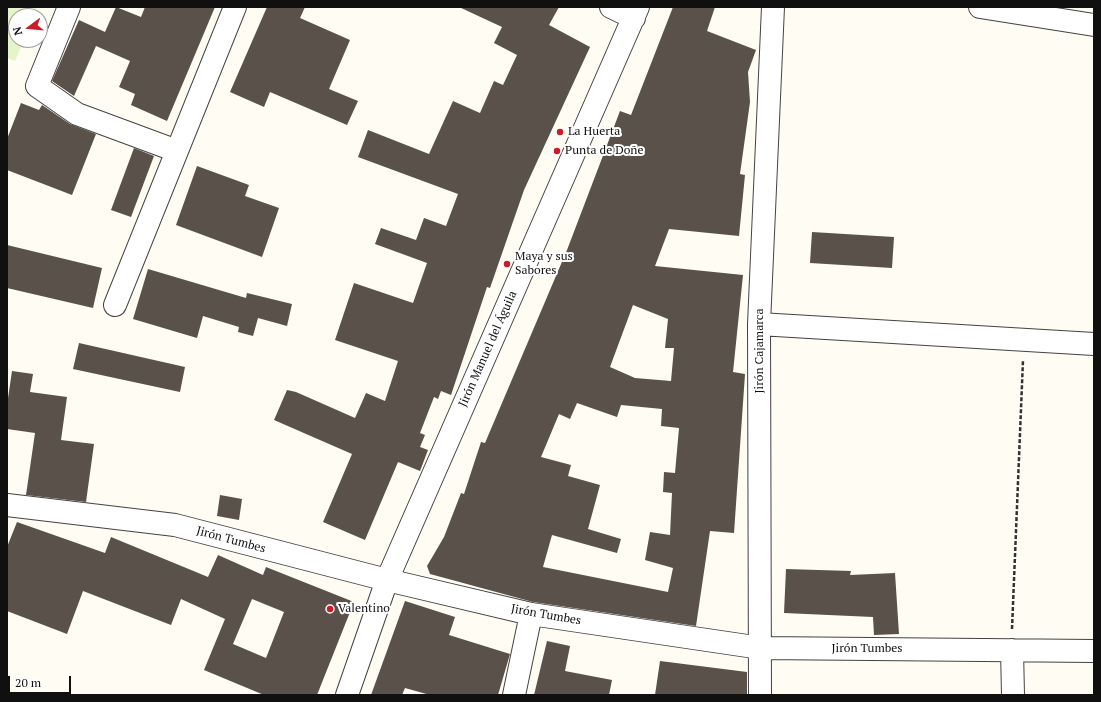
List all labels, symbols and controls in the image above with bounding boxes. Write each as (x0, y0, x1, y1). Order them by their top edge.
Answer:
north arrow (8, 8, 48, 48)
text: N (10, 25, 25, 37)
place label: La Huerta (568, 125, 620, 139)
marker: La Huerta (555, 127, 565, 137)
place label: Punta de Doñe (565, 144, 643, 158)
marker: Punta de Doñe (552, 146, 562, 156)
place label: Maya y sus Sabores (515, 250, 573, 278)
marker: Maya y sus Sabores (502, 259, 512, 269)
street label: Jirón Manuel del Águila (456, 289, 520, 409)
street label: Jirón Cajamarca (753, 309, 767, 393)
street label: Jirón Tumbes (195, 524, 267, 556)
place label: Valentino (338, 602, 390, 616)
street label: Jirón Tumbes (510, 602, 582, 628)
marker: Valentino (325, 604, 335, 614)
street label: Jirón Tumbes (831, 642, 903, 656)
scale bar (10, 668, 73, 694)
text: 20 m (15, 675, 41, 690)

